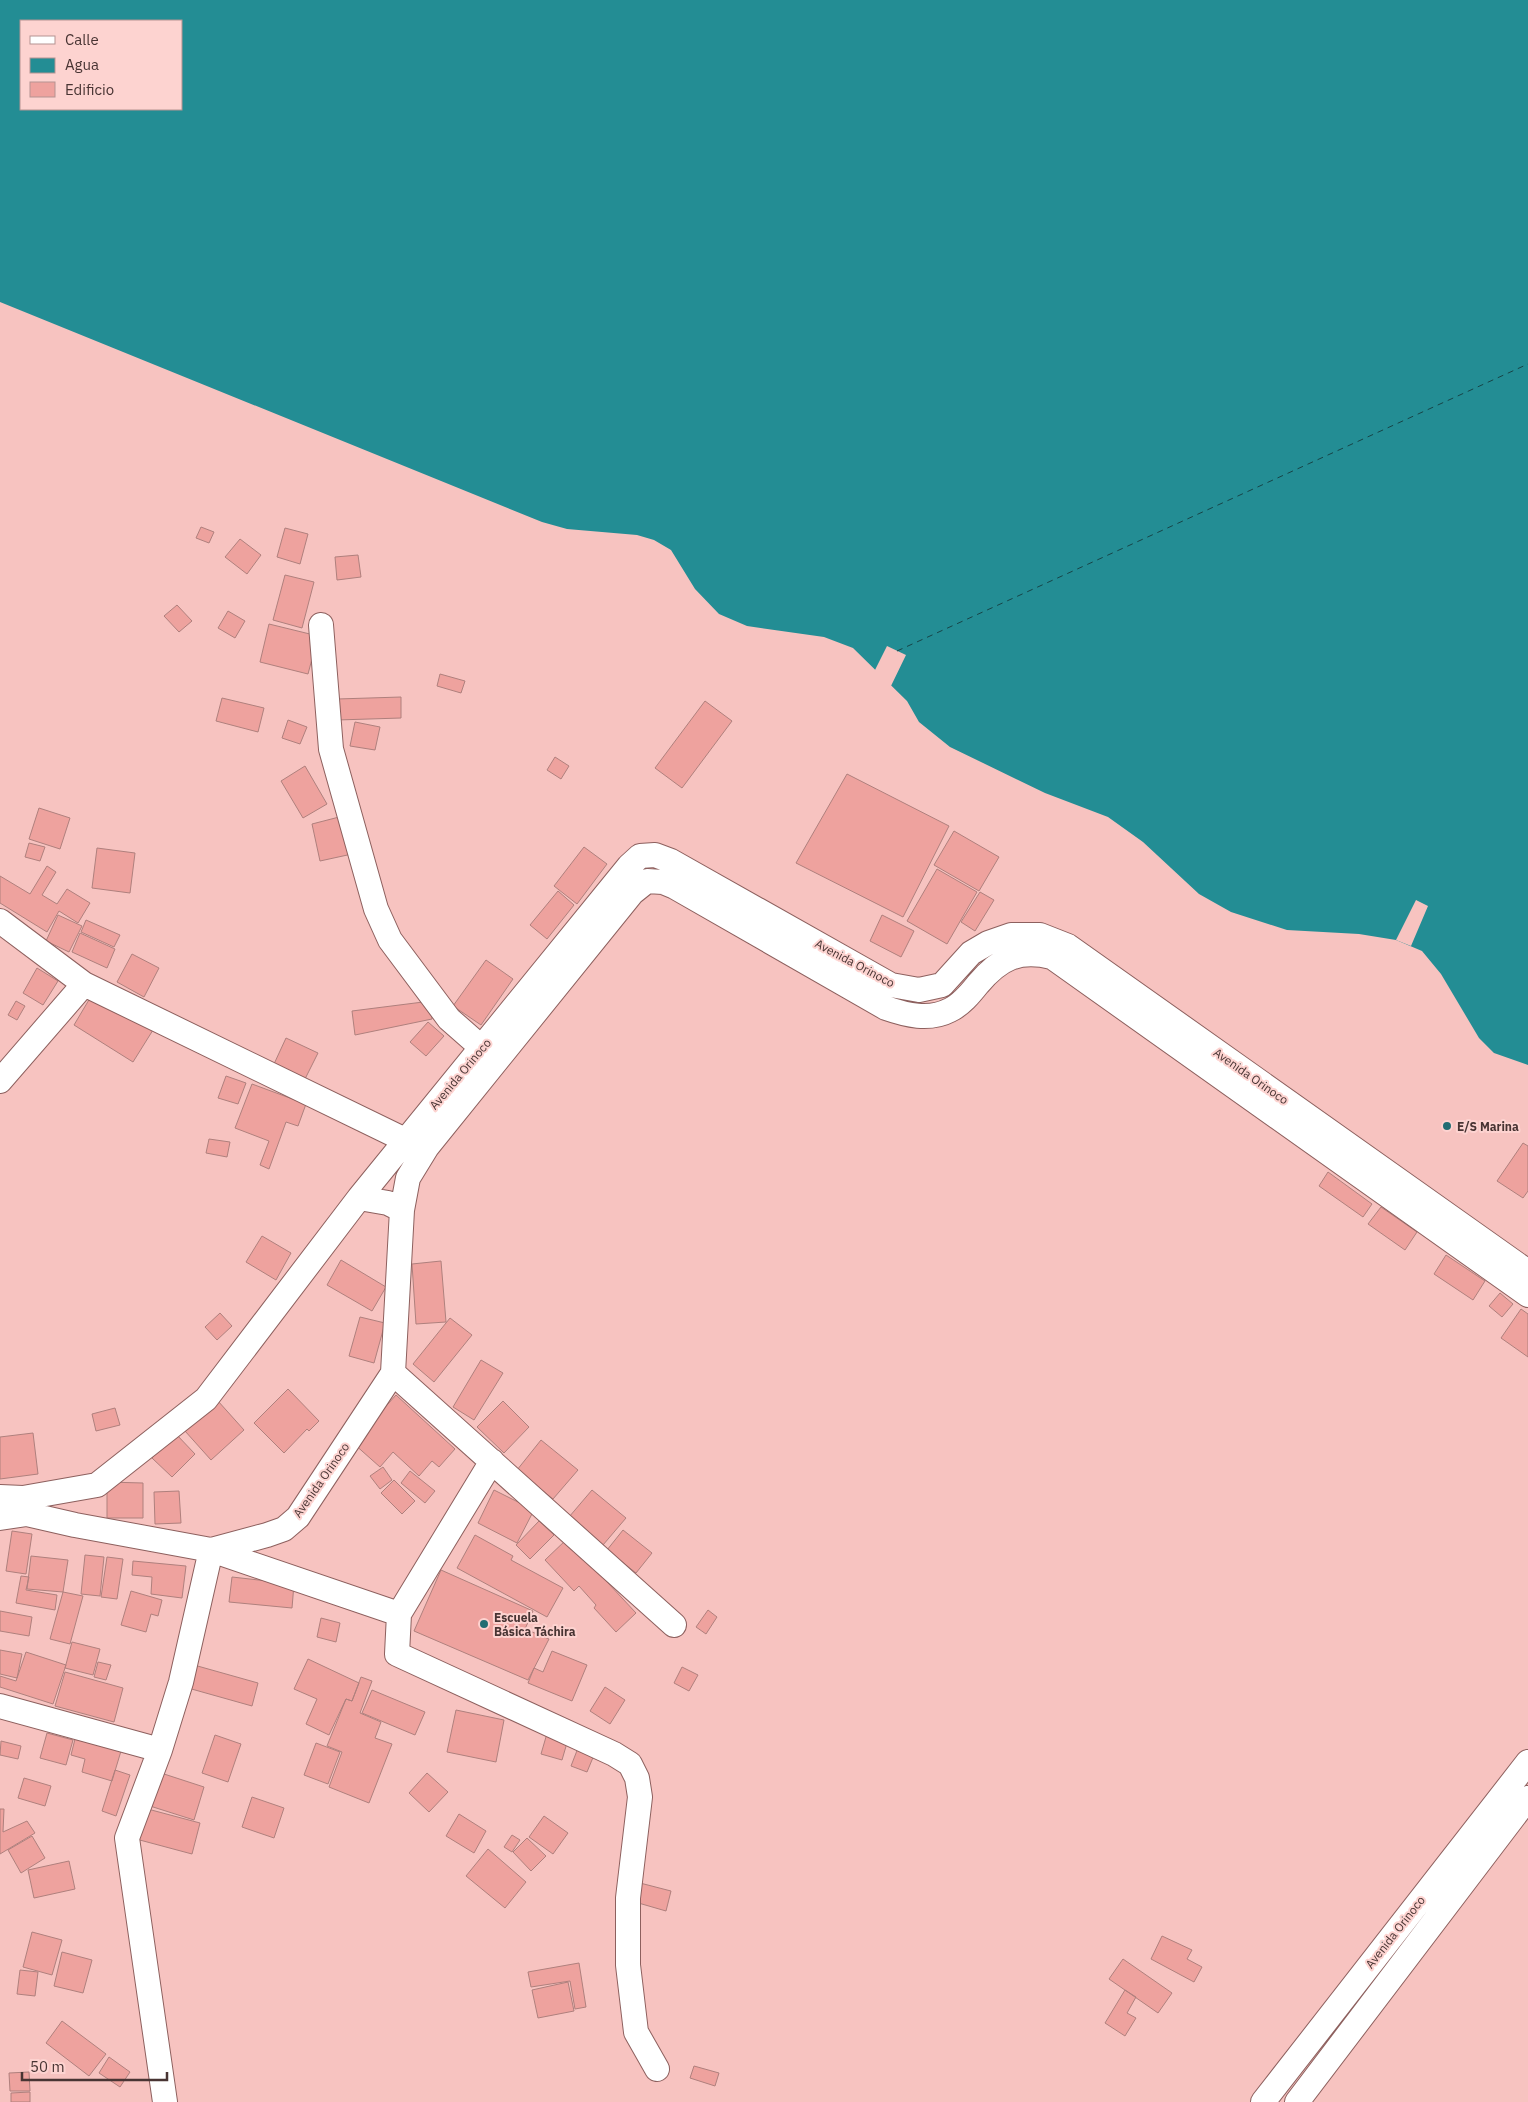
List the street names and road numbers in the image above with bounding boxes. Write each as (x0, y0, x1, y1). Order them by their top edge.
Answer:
street label: Avenida Orinoco (813, 936, 898, 990)
street label: Avenida Orinoco (426, 1035, 494, 1113)
street label: Avenida Orinoco (1211, 1045, 1292, 1108)
street label: Avenida Orinoco (290, 1439, 353, 1520)
street label: Avenida Orinoco (1362, 1893, 1428, 1971)

